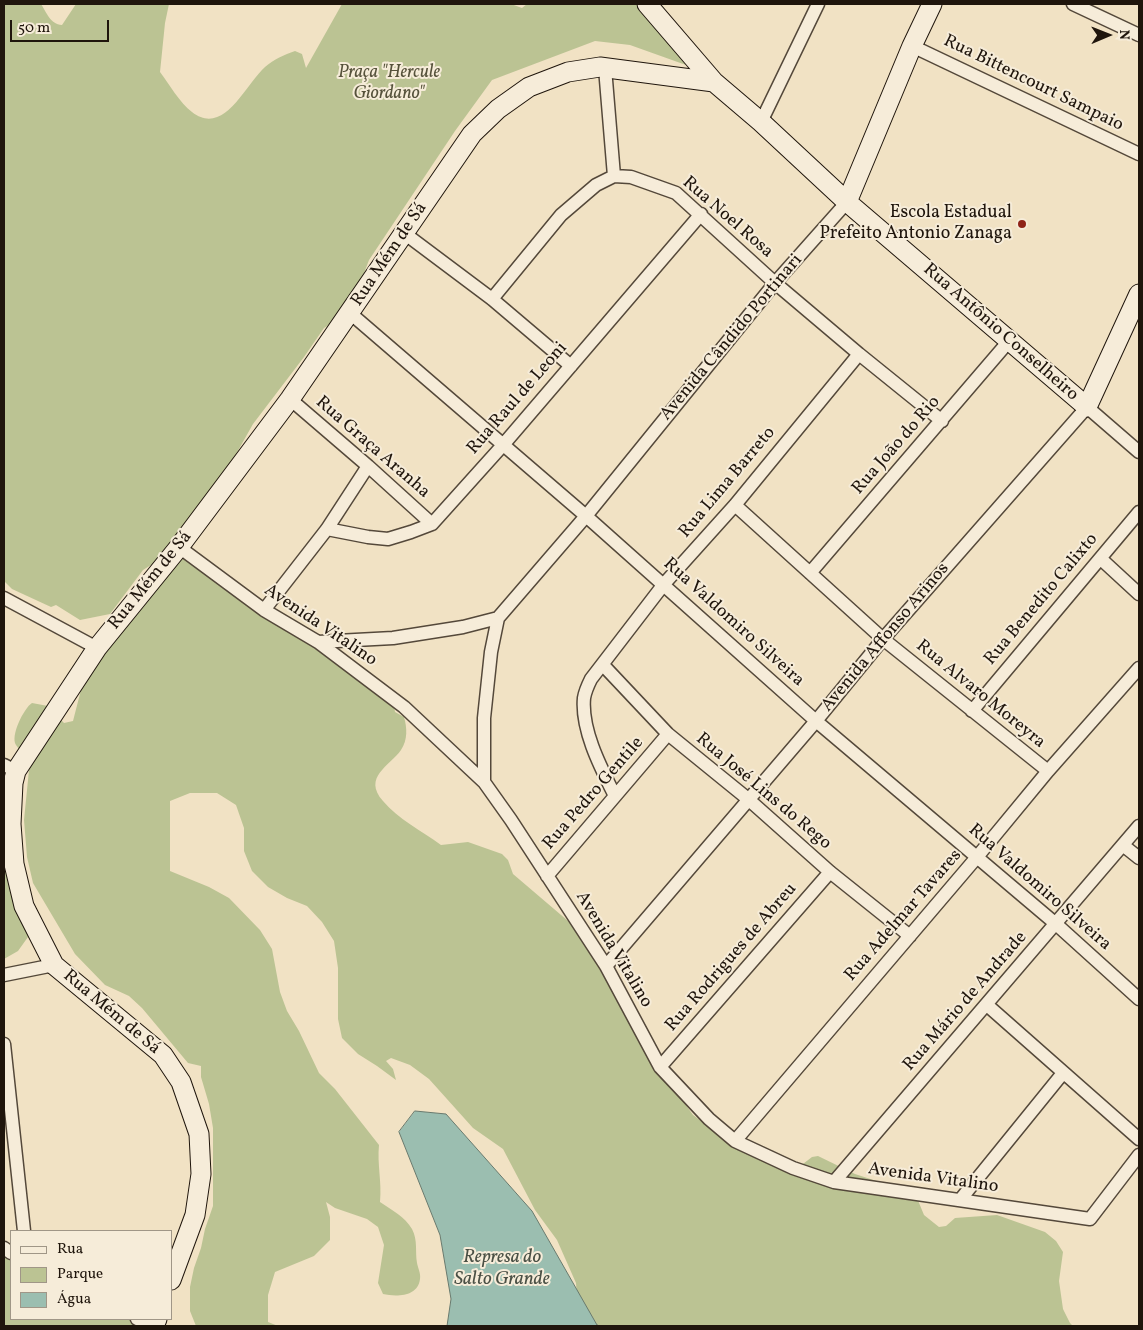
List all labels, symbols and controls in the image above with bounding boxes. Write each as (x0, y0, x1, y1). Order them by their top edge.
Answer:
scale bar (12, 10, 111, 42)
north arrow (1083, 10, 1133, 60)
text: 50 m (18, 18, 50, 39)
text: N (1114, 29, 1133, 40)
street label: Rua Bittencourt Sampaio (939, 31, 1127, 137)
park label: Praça "Hercule Giordano" (338, 63, 440, 106)
street label: Rua Noel Rosa (677, 173, 777, 263)
street label: Rua Mém de Sá (347, 199, 433, 311)
place label: Escola Estadual Prefeito Antonio Zanaga (819, 203, 1012, 245)
marker: Escola Estadual Prefeito Antonio Zanaga (1016, 218, 1028, 230)
street label: Avenida Cândido Portinari (656, 251, 808, 425)
street label: Rua Antônio Conselheiro (918, 260, 1082, 406)
street label: Rua Raul de Leoni (463, 338, 573, 460)
street label: Rua Graça Aranha (310, 392, 434, 504)
street label: Rua João do Rio (848, 392, 946, 500)
street label: Rua Lima Barreto (675, 423, 781, 543)
street label: Rua Mém de Sá (105, 527, 197, 635)
street label: Rua Benedito Calixto (981, 530, 1103, 670)
street label: Rua Valdomiro Silveira (658, 554, 808, 692)
street label: Avenida Affonso Arinos (817, 559, 955, 717)
street label: Avenida Vitalino (259, 580, 381, 672)
street label: Rua Alvaro Moreyra (911, 636, 1049, 754)
street label: Rua José Lins do Rego (691, 729, 835, 855)
street label: Rua Pedro Gentile (539, 733, 649, 855)
street label: Rua Valdomiro Silveira (963, 820, 1115, 956)
street label: Rua Adelmar Tavares (841, 846, 967, 986)
street label: Rua Rodrigues de Abreu (662, 879, 802, 1037)
street label: Avenida Vitalino (570, 888, 656, 1012)
street label: Rua Mário de Andrade (899, 928, 1033, 1076)
street label: Rua Mém de Sá (58, 966, 164, 1060)
street label: Avenida Vitalino (866, 1159, 1000, 1199)
legend (10, 1230, 172, 1320)
text: Rua (57, 1239, 83, 1260)
water label: Represa do Salto Grande (454, 1248, 550, 1292)
text: Parque (57, 1264, 103, 1285)
text: Água (57, 1289, 91, 1310)

